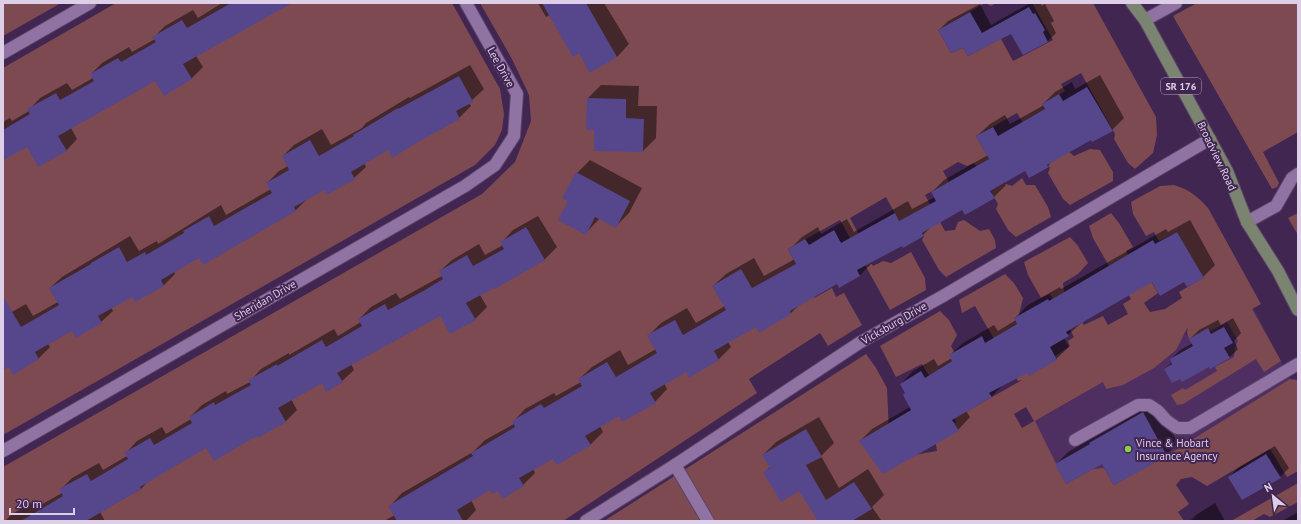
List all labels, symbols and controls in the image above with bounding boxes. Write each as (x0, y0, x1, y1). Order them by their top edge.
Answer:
street label: Lee Drive (484, 45, 518, 90)
road number: SR 176 (1161, 78, 1201, 94)
street label: Broadview Road (1194, 119, 1240, 193)
street label: Sheridan Drive (232, 276, 299, 323)
street label: Vicksburg Drive (858, 298, 930, 348)
place label: Vince & Hobart Insurance Agency (1135, 436, 1219, 463)
marker: Vince & Hobart Insurance Agency (1123, 444, 1133, 454)
north arrow (1253, 476, 1293, 516)
text: N (1262, 479, 1275, 495)
scale bar (10, 490, 74, 516)
text: 20 m (16, 496, 42, 511)

